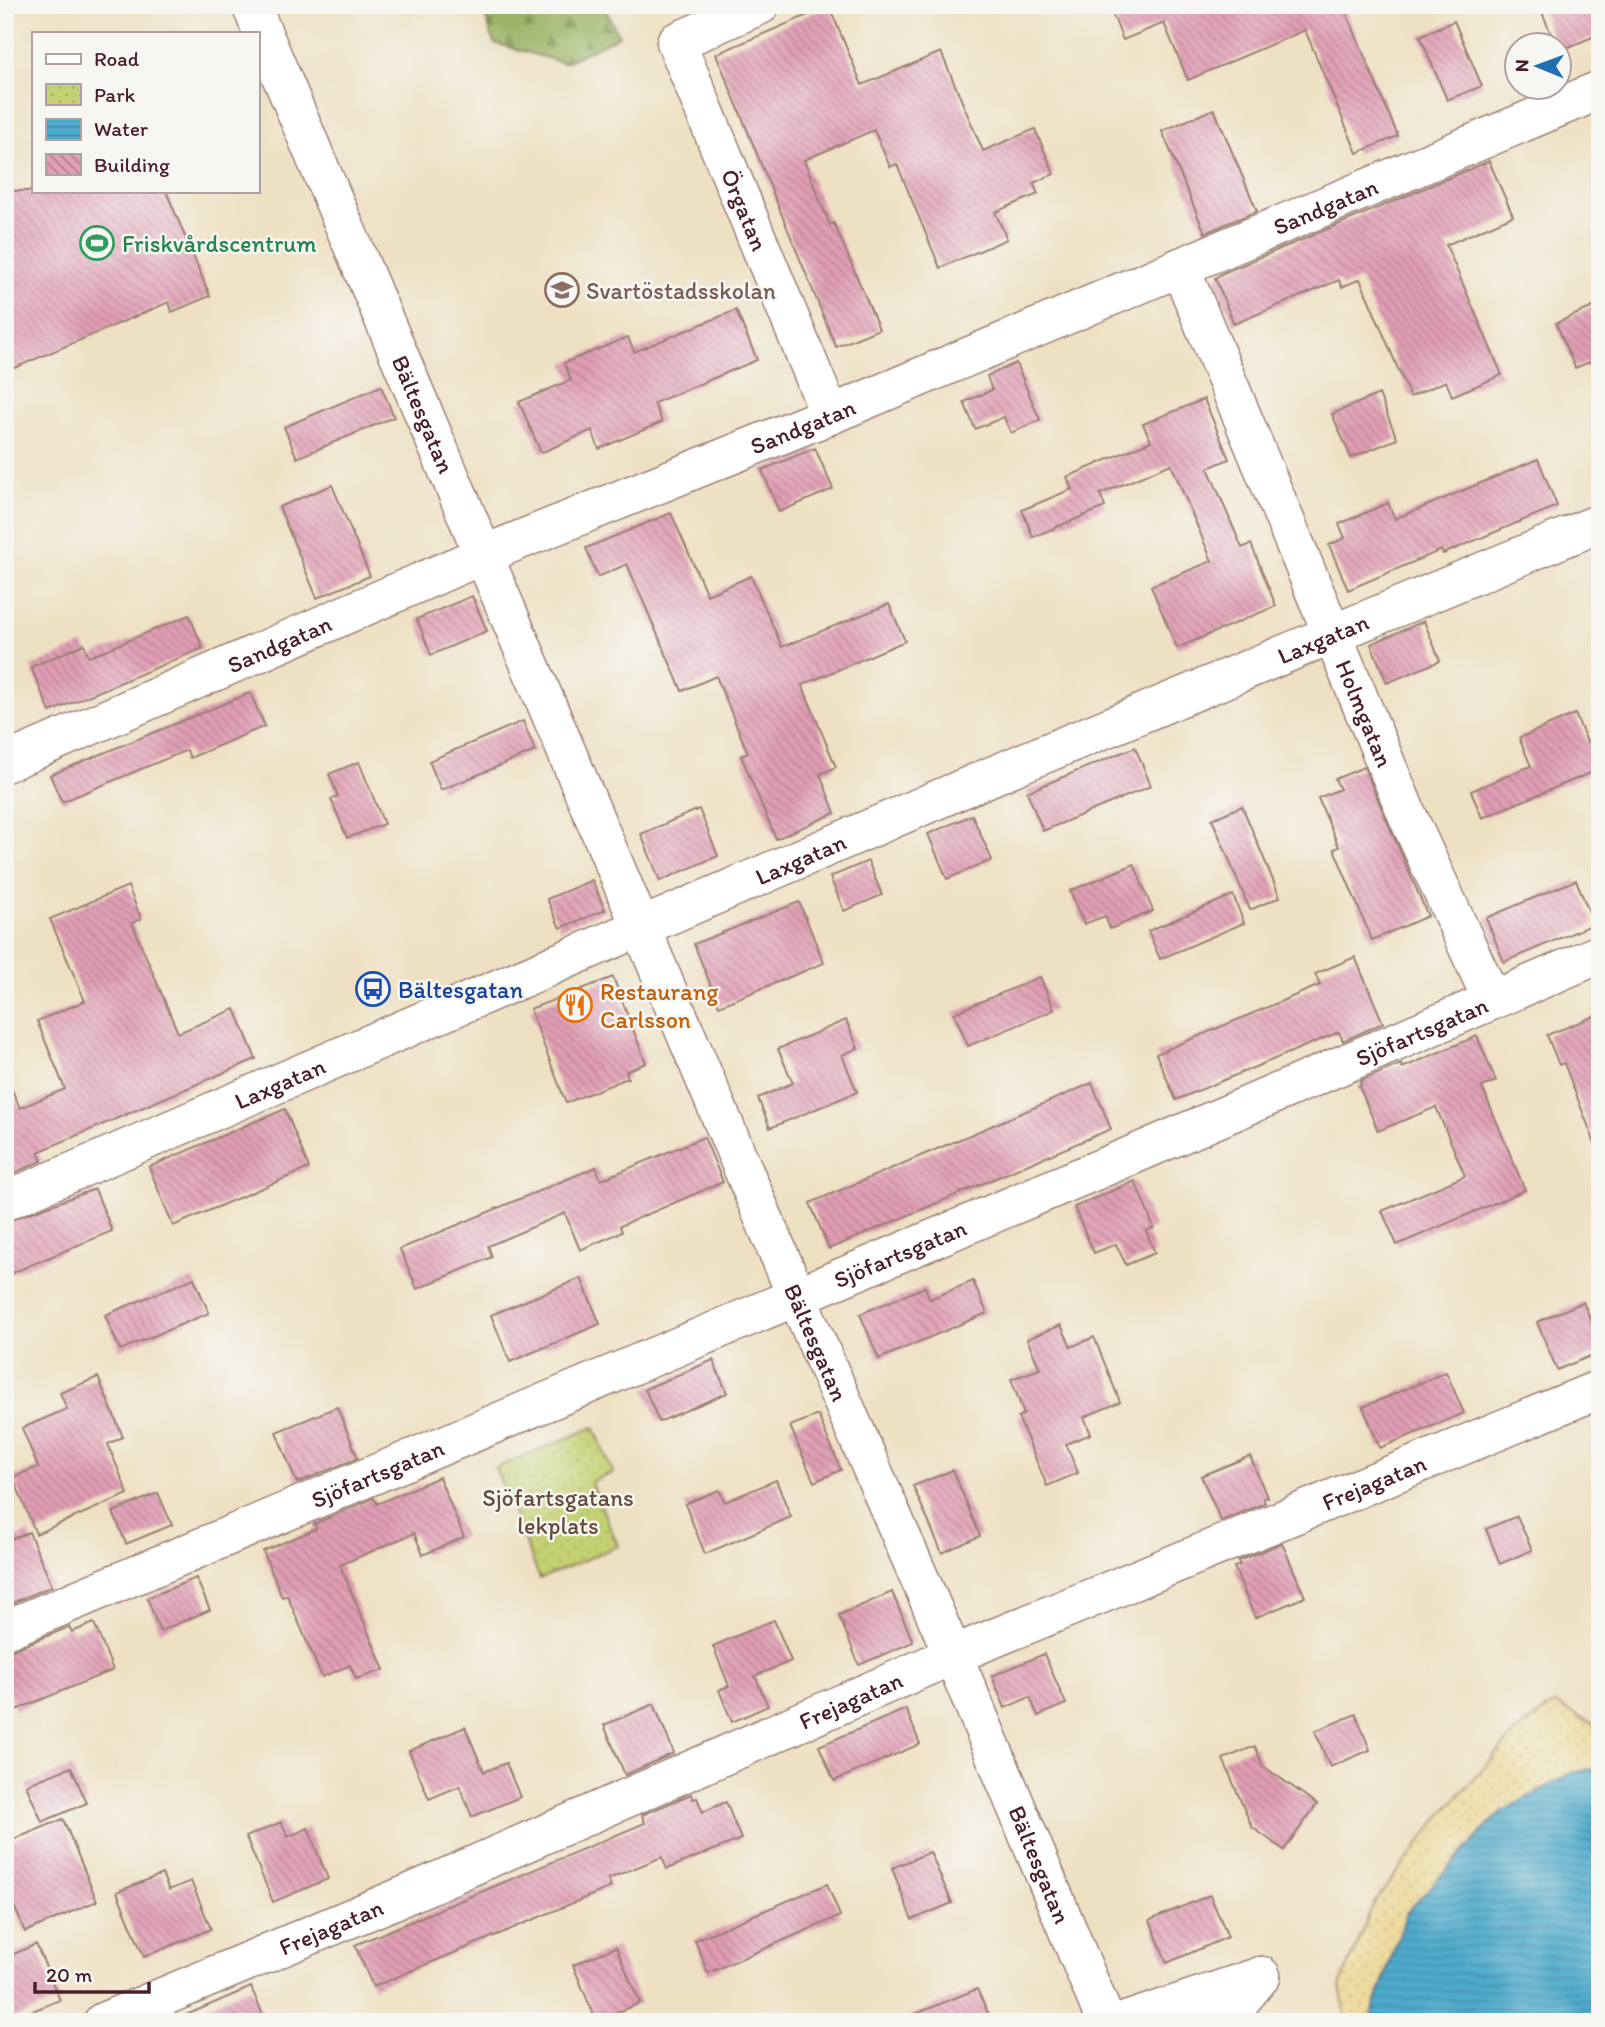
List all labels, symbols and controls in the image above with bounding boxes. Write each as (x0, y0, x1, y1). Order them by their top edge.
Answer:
legend (32, 32, 259, 192)
north arrow (1504, 32, 1574, 102)
text: Road (94, 46, 140, 71)
text: N (1510, 59, 1533, 72)
text: Park (94, 82, 136, 107)
text: Water (94, 116, 148, 141)
text: Building (94, 152, 170, 177)
street label: Örgatan (715, 164, 775, 255)
street label: Sandgatan (1269, 171, 1382, 241)
sports icon: Friskvårdscentrum (78, 224, 116, 262)
place label: Friskvårdscentrum (122, 229, 317, 258)
school or university icon: Svartöstadsskolan (543, 271, 581, 309)
place label: Svartöstadsskolan (586, 276, 776, 305)
street label: Bältesgatan (386, 351, 462, 478)
street label: Sandgatan (746, 391, 860, 460)
street label: Laxgatan (1273, 606, 1373, 670)
street label: Sandgatan (223, 608, 336, 679)
street label: Holmgatan (1330, 655, 1400, 771)
street label: Laxgatan (751, 826, 850, 891)
bus stop icon: Bältesgatan (354, 970, 392, 1008)
place label: Bältesgatan (398, 975, 524, 1004)
place label: Restaurang Carlsson (600, 977, 719, 1034)
restaurant icon: Restaurang Carlsson (556, 986, 594, 1024)
street label: Sjöfartsgatan (1351, 990, 1492, 1072)
street label: Laxgatan (230, 1050, 330, 1115)
street label: Sjöfartsgatan (829, 1212, 971, 1294)
street label: Bältesgatan (778, 1279, 855, 1406)
street label: Sjöfartsgatan (307, 1432, 448, 1514)
street label: Frejagatan (1318, 1448, 1430, 1516)
park label: Sjöfartsgatans lekplats (482, 1483, 634, 1540)
street label: Frejagatan (794, 1664, 907, 1735)
street label: Bältesgatan (1003, 1801, 1078, 1928)
street label: Frejagatan (274, 1892, 387, 1961)
scale bar (35, 1950, 149, 1994)
text: 20 m (46, 1962, 93, 1987)

